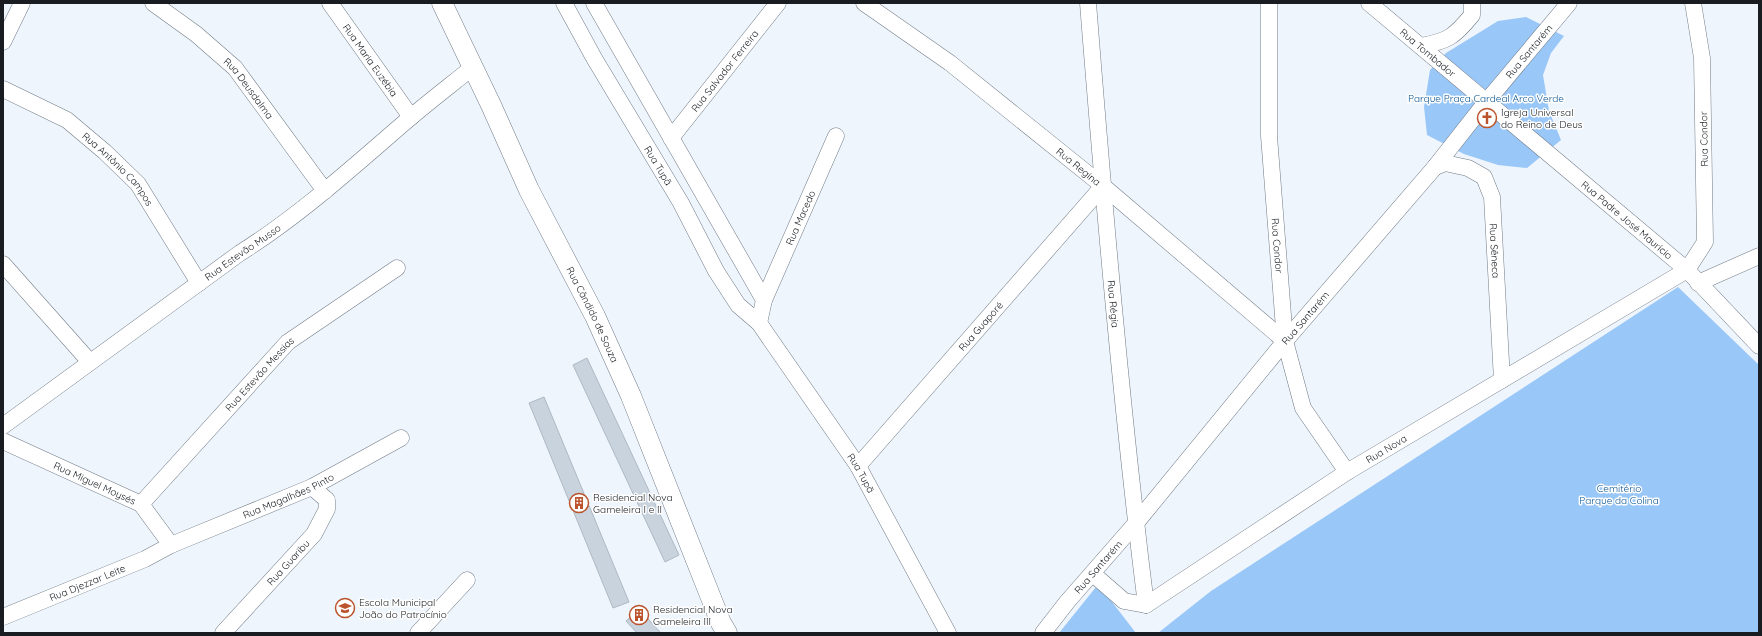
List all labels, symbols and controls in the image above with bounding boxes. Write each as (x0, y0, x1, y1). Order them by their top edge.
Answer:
street label: Rua Maria Euzébia (340, 21, 401, 99)
street label: Rua Santarém (1502, 22, 1555, 81)
street label: Rua Tombador (1397, 25, 1459, 80)
street label: Rua Salvador Ferreira (688, 27, 761, 114)
street label: Rua Deusdalma (221, 55, 276, 121)
park label: Parque Praça Cardeal Arco Verde (1408, 92, 1564, 105)
place label: Igreja Universal do Reino de Deus (1501, 106, 1583, 131)
church icon: Igreja Universal do Reino de Deus (1476, 107, 1498, 129)
street label: Rua Condor (1697, 111, 1711, 167)
street label: Rua Antônio Campos (80, 129, 156, 208)
street label: Rua Tupã (642, 143, 675, 188)
street label: Rua Regina (1054, 145, 1104, 188)
street label: Rua Padre José Maurício (1579, 178, 1675, 262)
street label: Rua Macedo (782, 188, 818, 247)
street label: Rua Condor (1269, 218, 1286, 274)
street label: Rua Estevão Musso (202, 221, 283, 283)
street label: Rua Sêneca (1487, 223, 1503, 279)
street label: Rua Cândido de Souza (564, 264, 621, 364)
street label: Rua Régia (1105, 280, 1122, 328)
street label: Rua Santarém (1278, 288, 1332, 347)
street label: Rua Guaporé (955, 298, 1006, 353)
street label: Rua Estevão Messias (222, 333, 297, 414)
street label: Rua Nova (1363, 431, 1409, 466)
street label: Rua Tupã (845, 451, 878, 495)
street label: Rua Miguel Moysés (52, 459, 138, 507)
street label: Rua Magalhães Pinto (241, 470, 336, 521)
park label: Cemitério Parque da Colina (1579, 482, 1659, 507)
place label: Residencial Nova Gameleira I e II (593, 491, 673, 516)
building icon: Residencial Nova Gameleira I e II (568, 492, 590, 514)
street label: Rua Guaribu (264, 537, 312, 588)
street label: Rua Santarém (1071, 537, 1125, 596)
street label: Rua Djezzar Leite (47, 561, 128, 604)
place label: Escola Municipal João do Patrocínio (359, 596, 447, 621)
school or university icon: Escola Municipal João do Patrocínio (334, 597, 356, 619)
place label: Residencial Nova Gameleira III (653, 603, 733, 628)
building icon: Residencial Nova Gameleira III (628, 604, 650, 626)

